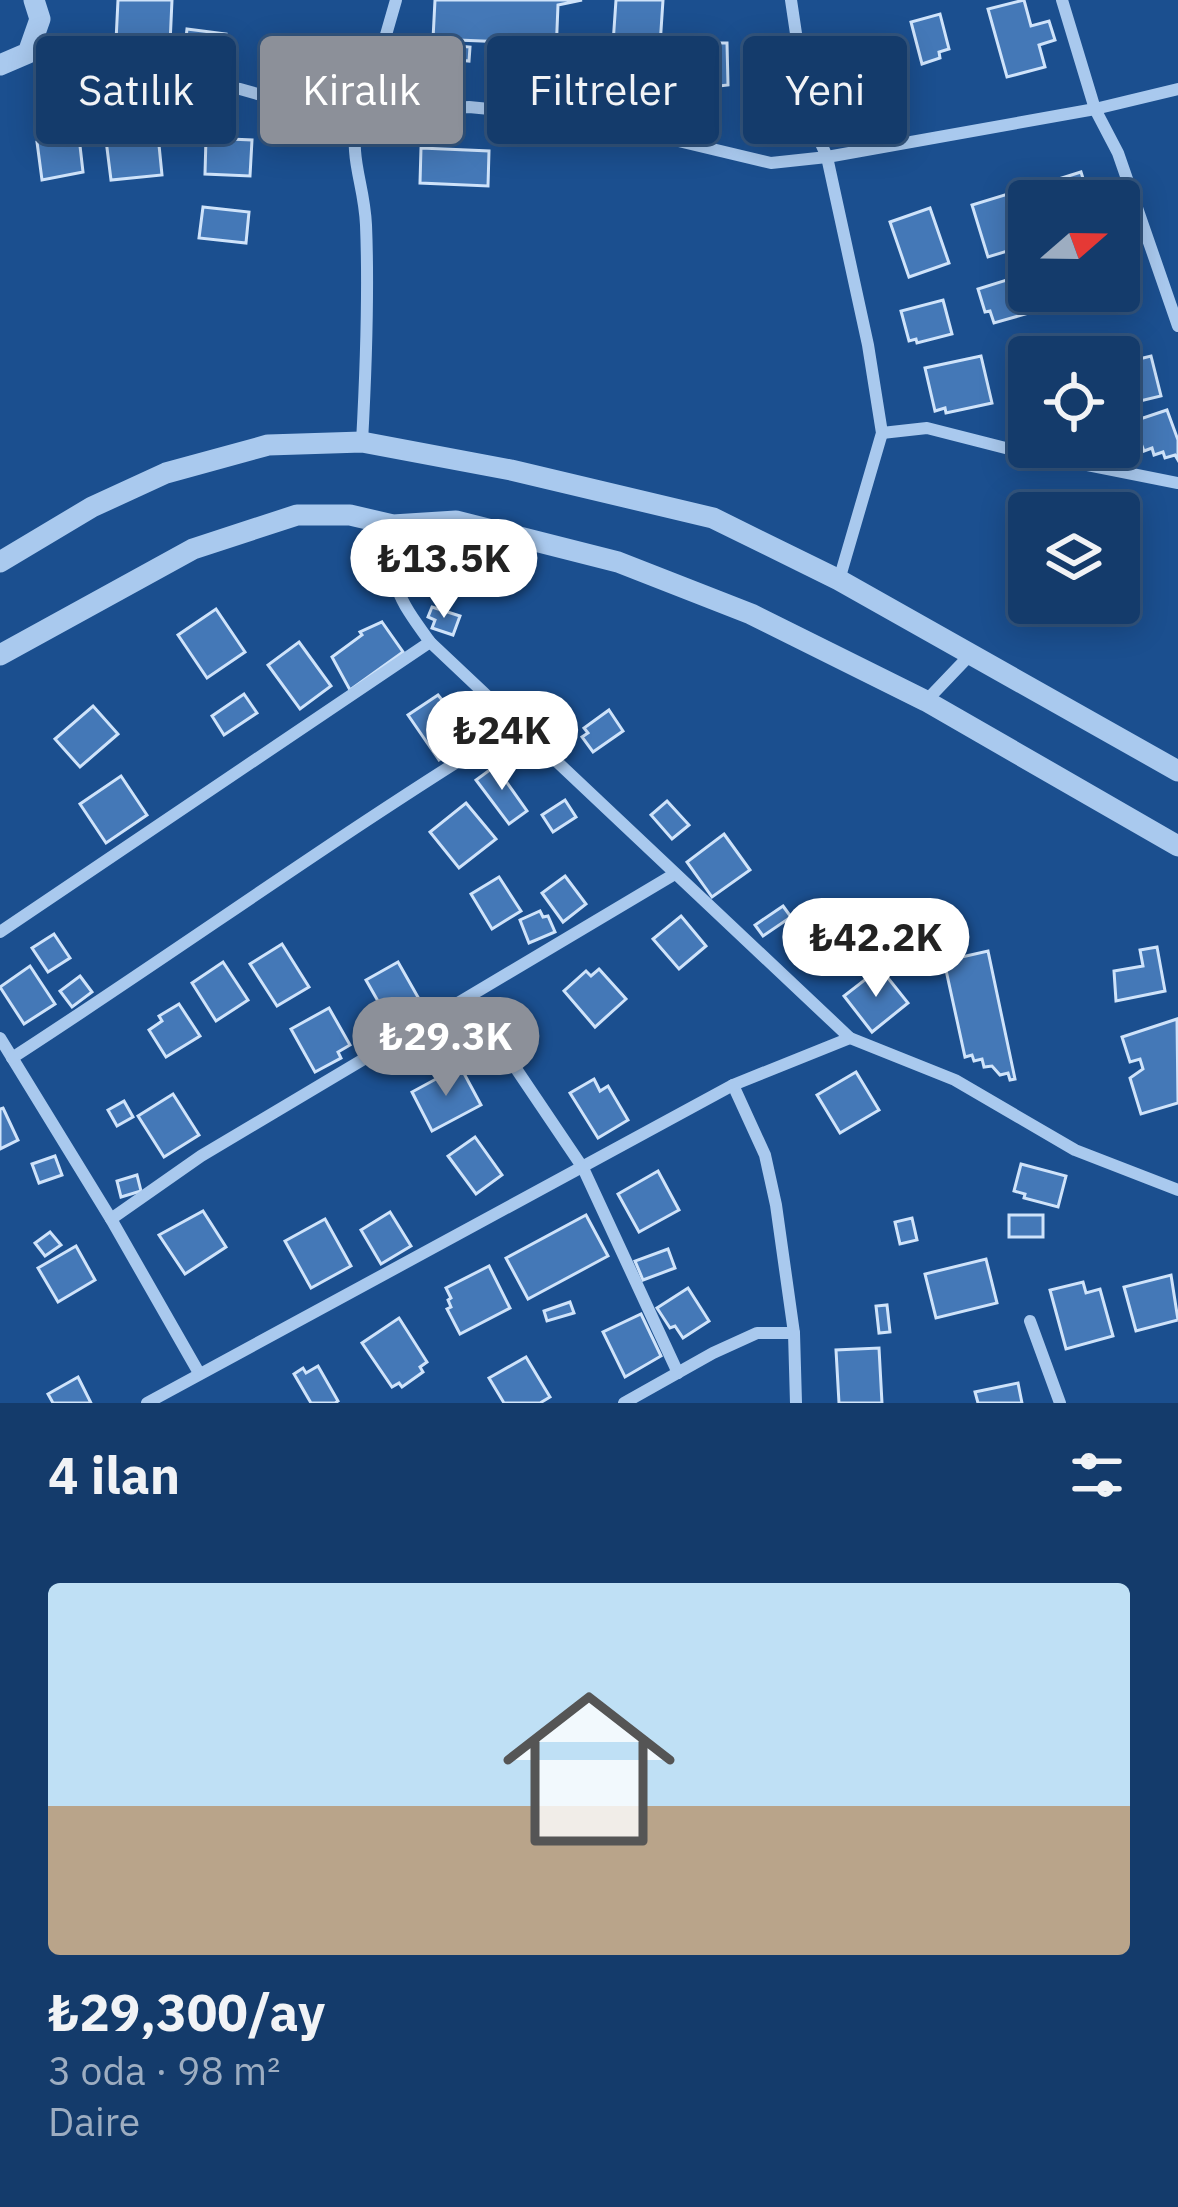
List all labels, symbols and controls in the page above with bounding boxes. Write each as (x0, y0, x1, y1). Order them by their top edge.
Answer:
chip: Satılık (36, 36, 236, 144)
chip: Kiralık (260, 36, 463, 144)
chip: Filtreler (487, 36, 719, 144)
chip: Yeni (743, 36, 907, 144)
north arrow (1008, 180, 1140, 312)
map controls (1008, 180, 1140, 624)
button: locate (1008, 336, 1140, 468)
button: layers (1008, 492, 1140, 624)
pin: ₺13.5K (346, 519, 542, 621)
text: ₺13.5K (377, 532, 511, 583)
pin: ₺24K (431, 691, 573, 793)
text: ₺24K (453, 704, 551, 755)
pin: ₺42.2K (778, 898, 974, 1000)
text: ₺42.2K (809, 911, 943, 962)
pin: ₺29.3K (348, 997, 544, 1099)
text: ₺29.3K (379, 1010, 513, 1061)
text: 4 ilan (48, 1442, 180, 1508)
icon: filters (1064, 1442, 1130, 1508)
icon: home (481, 1661, 697, 1877)
text: ₺29,300/ay (48, 1979, 325, 2045)
text: 3 oda · 98 m² (48, 2045, 281, 2096)
text: Daire (48, 2096, 140, 2147)

